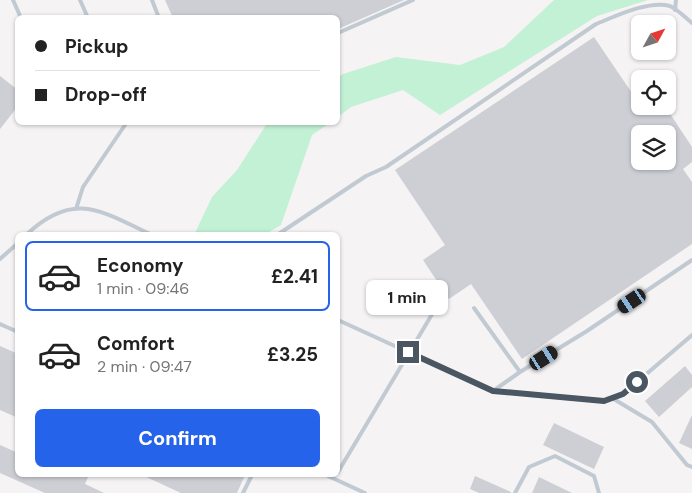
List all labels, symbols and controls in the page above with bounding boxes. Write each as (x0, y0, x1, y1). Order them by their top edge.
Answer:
north arrow (631, 15, 676, 60)
map controls (631, 15, 676, 170)
text: Pickup (65, 34, 129, 59)
button: locate (631, 70, 676, 115)
text: Drop-off (65, 82, 147, 107)
button: layers (631, 125, 676, 170)
text: Economy (97, 253, 184, 278)
icon: car (37, 254, 82, 299)
text: £2.41 (271, 264, 318, 289)
text: 1 min · 09:46 (97, 278, 189, 299)
callout: 1 min (367, 280, 449, 314)
car (615, 286, 648, 316)
text: 1 min (388, 287, 426, 308)
text: Comfort (97, 331, 175, 356)
icon: car (37, 332, 82, 377)
route end (397, 341, 419, 363)
text: £3.25 (267, 342, 318, 367)
car (527, 344, 560, 372)
text: 2 min · 09:47 (97, 356, 192, 377)
route start (626, 371, 648, 393)
button: Confirm (35, 409, 320, 467)

